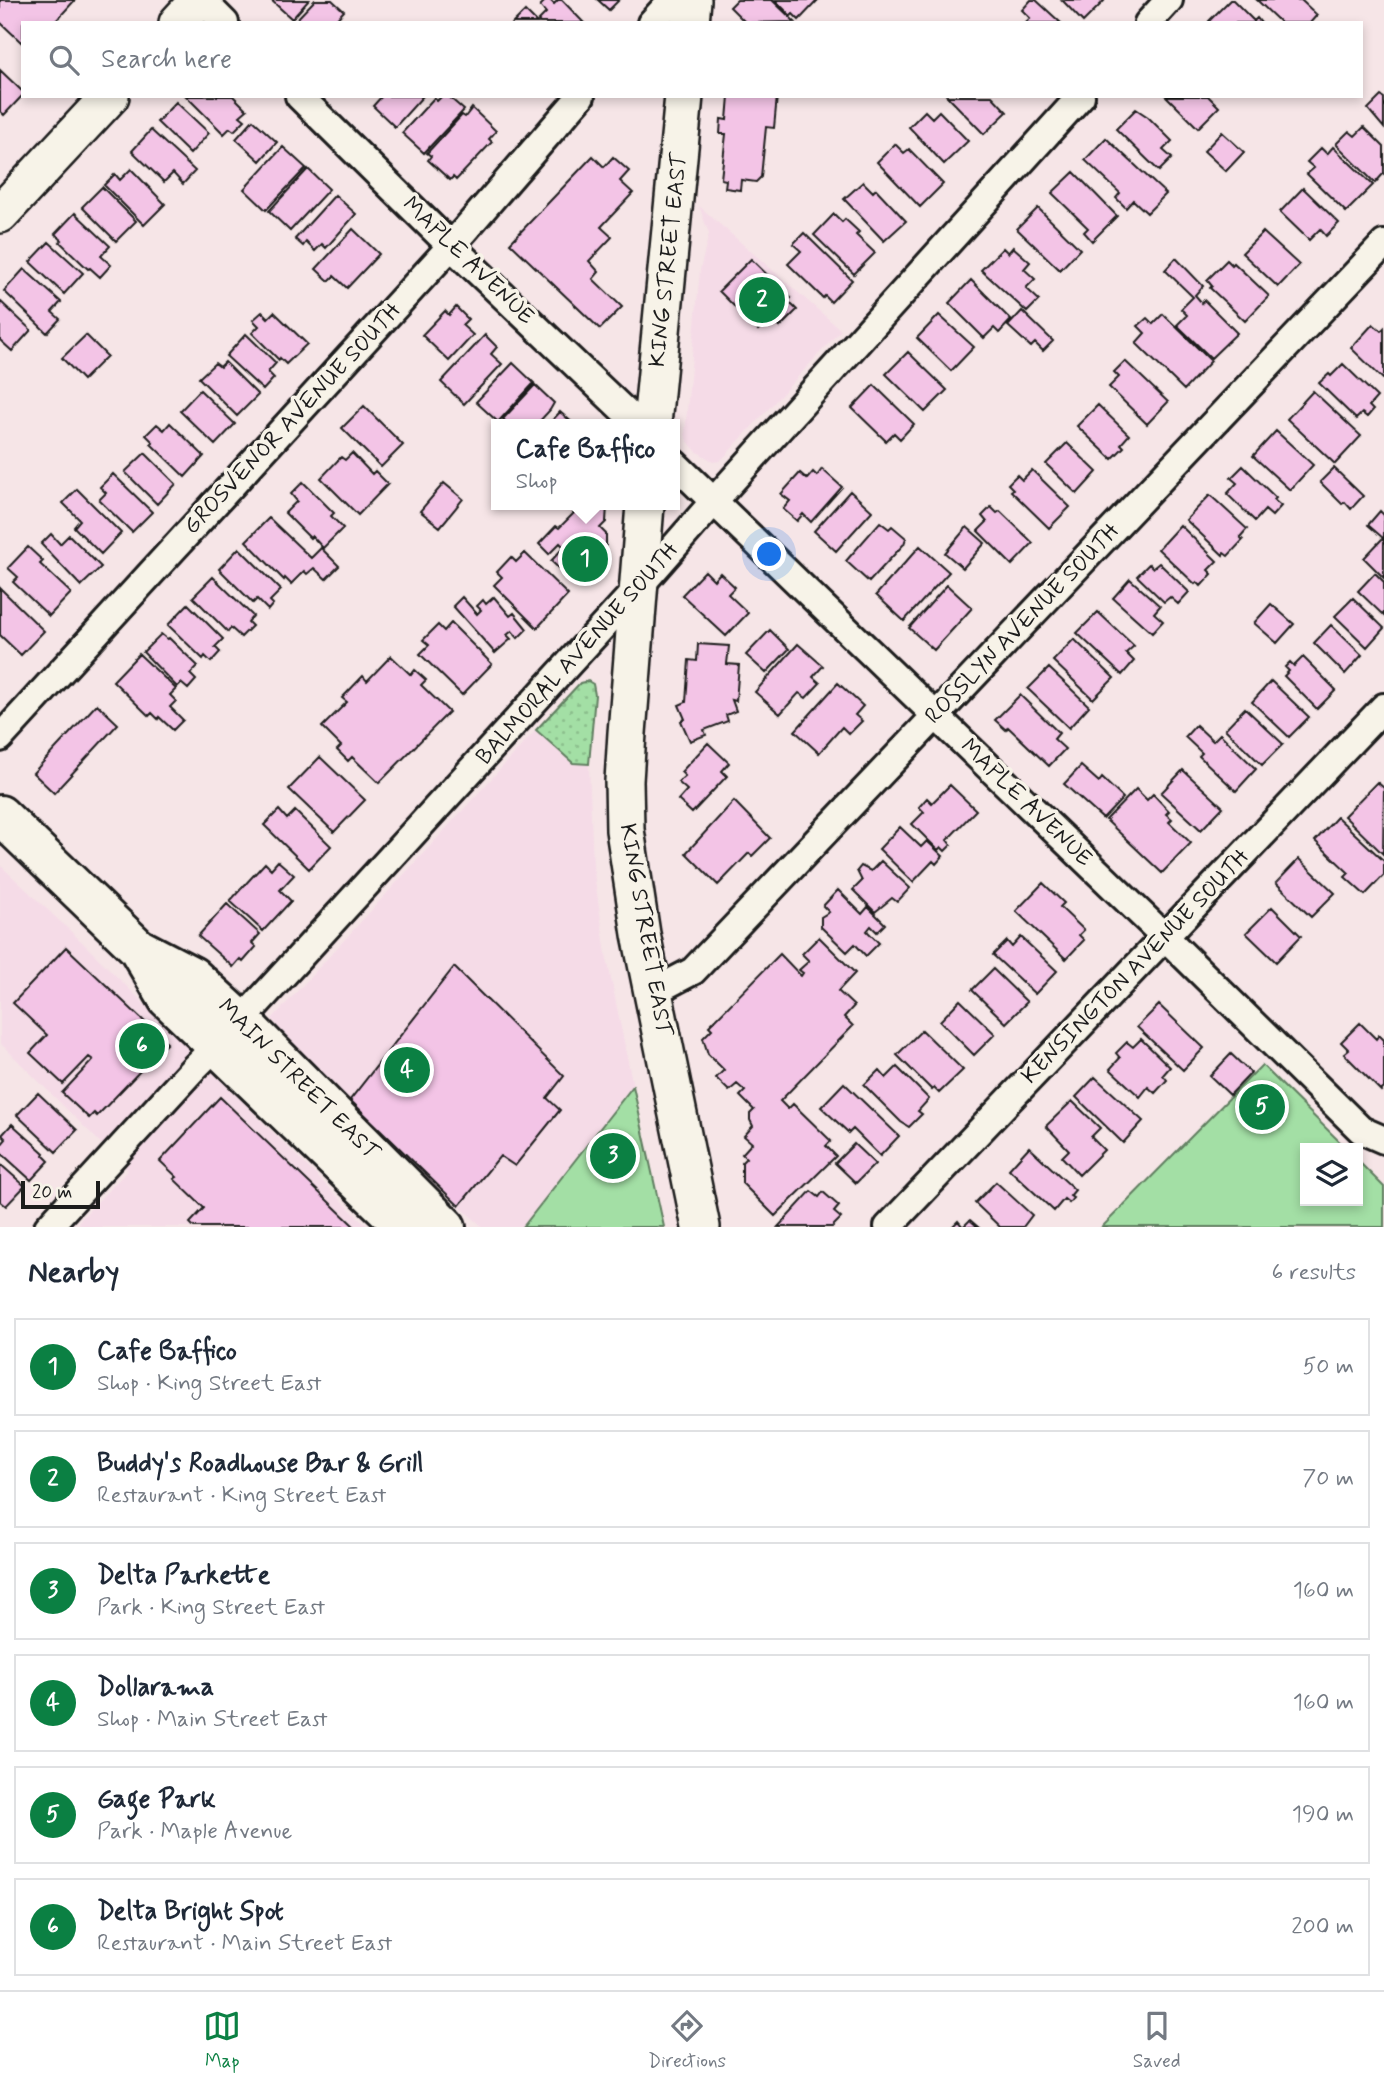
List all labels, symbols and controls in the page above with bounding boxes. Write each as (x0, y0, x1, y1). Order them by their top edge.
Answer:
search box (21, 21, 1363, 98)
icon: search (45, 41, 83, 79)
text: Search here (101, 43, 232, 77)
street label: KING STREET EAST (643, 150, 695, 369)
street label: MAPLE AVENUE (396, 190, 540, 332)
pin: 2 (739, 274, 785, 326)
street label: GROSVENOR AVENUE SOUTH (177, 297, 409, 541)
popup (491, 419, 680, 510)
text: Cafe Baffico (516, 433, 655, 467)
text: Shop (516, 467, 558, 497)
street label: ROSSLYN AVENUE SOUTH (919, 517, 1127, 731)
pin: 1 (562, 533, 608, 585)
street label: BALMORAL AVENUE SOUTH (470, 536, 686, 772)
your location (752, 537, 786, 571)
street label: MAPLE AVENUE (954, 732, 1098, 874)
street label: KING STREET EAST (612, 821, 679, 1040)
street label: KENSINGTON AVENUE SOUTH (1015, 843, 1257, 1091)
street label: MAIN STREET EAST (211, 993, 386, 1168)
pin: 6 (119, 1020, 165, 1072)
pin: 4 (384, 1044, 430, 1096)
pin: 5 (1239, 1081, 1285, 1133)
pin: 3 (590, 1130, 636, 1182)
map controls (1300, 1143, 1363, 1206)
button: layers (1300, 1143, 1363, 1206)
scale bar (21, 1178, 100, 1210)
text: 20 m (32, 1180, 72, 1205)
text: Nearby (28, 1253, 119, 1292)
text: 6 results (1272, 1258, 1356, 1288)
text: Cafe Baffico (97, 1335, 237, 1369)
text: 1 (48, 1352, 58, 1382)
text: 50 m (1303, 1352, 1354, 1382)
text: Shop · King Street East (97, 1369, 322, 1399)
text: Buddy's Roadhouse Bar & Grill (97, 1447, 423, 1481)
text: 2 (47, 1464, 59, 1494)
text: 70 m (1302, 1464, 1354, 1494)
text: Restaurant · King Street East (97, 1481, 386, 1511)
text: Delta Parkette (97, 1559, 270, 1593)
text: 3 (48, 1576, 58, 1606)
text: 160 m (1293, 1576, 1354, 1606)
text: Park · King Street East (97, 1593, 325, 1623)
text: Dollarama (97, 1671, 214, 1705)
text: 4 (46, 1688, 60, 1718)
text: 160 m (1293, 1688, 1354, 1718)
text: Shop · Main Street East (97, 1705, 328, 1735)
text: Gage Park (97, 1783, 216, 1817)
text: 5 (46, 1800, 60, 1830)
text: 190 m (1292, 1800, 1354, 1830)
text: Park · Maple Avenue (97, 1817, 292, 1847)
text: Delta Bright Spot (97, 1895, 284, 1929)
text: 6 (47, 1912, 59, 1942)
text: 200 m (1291, 1912, 1354, 1942)
text: Restaurant · Main Street East (97, 1929, 392, 1959)
tab: Map (203, 2007, 241, 2074)
tab: Directions (648, 2007, 726, 2074)
tab: Saved (1133, 2007, 1181, 2074)

